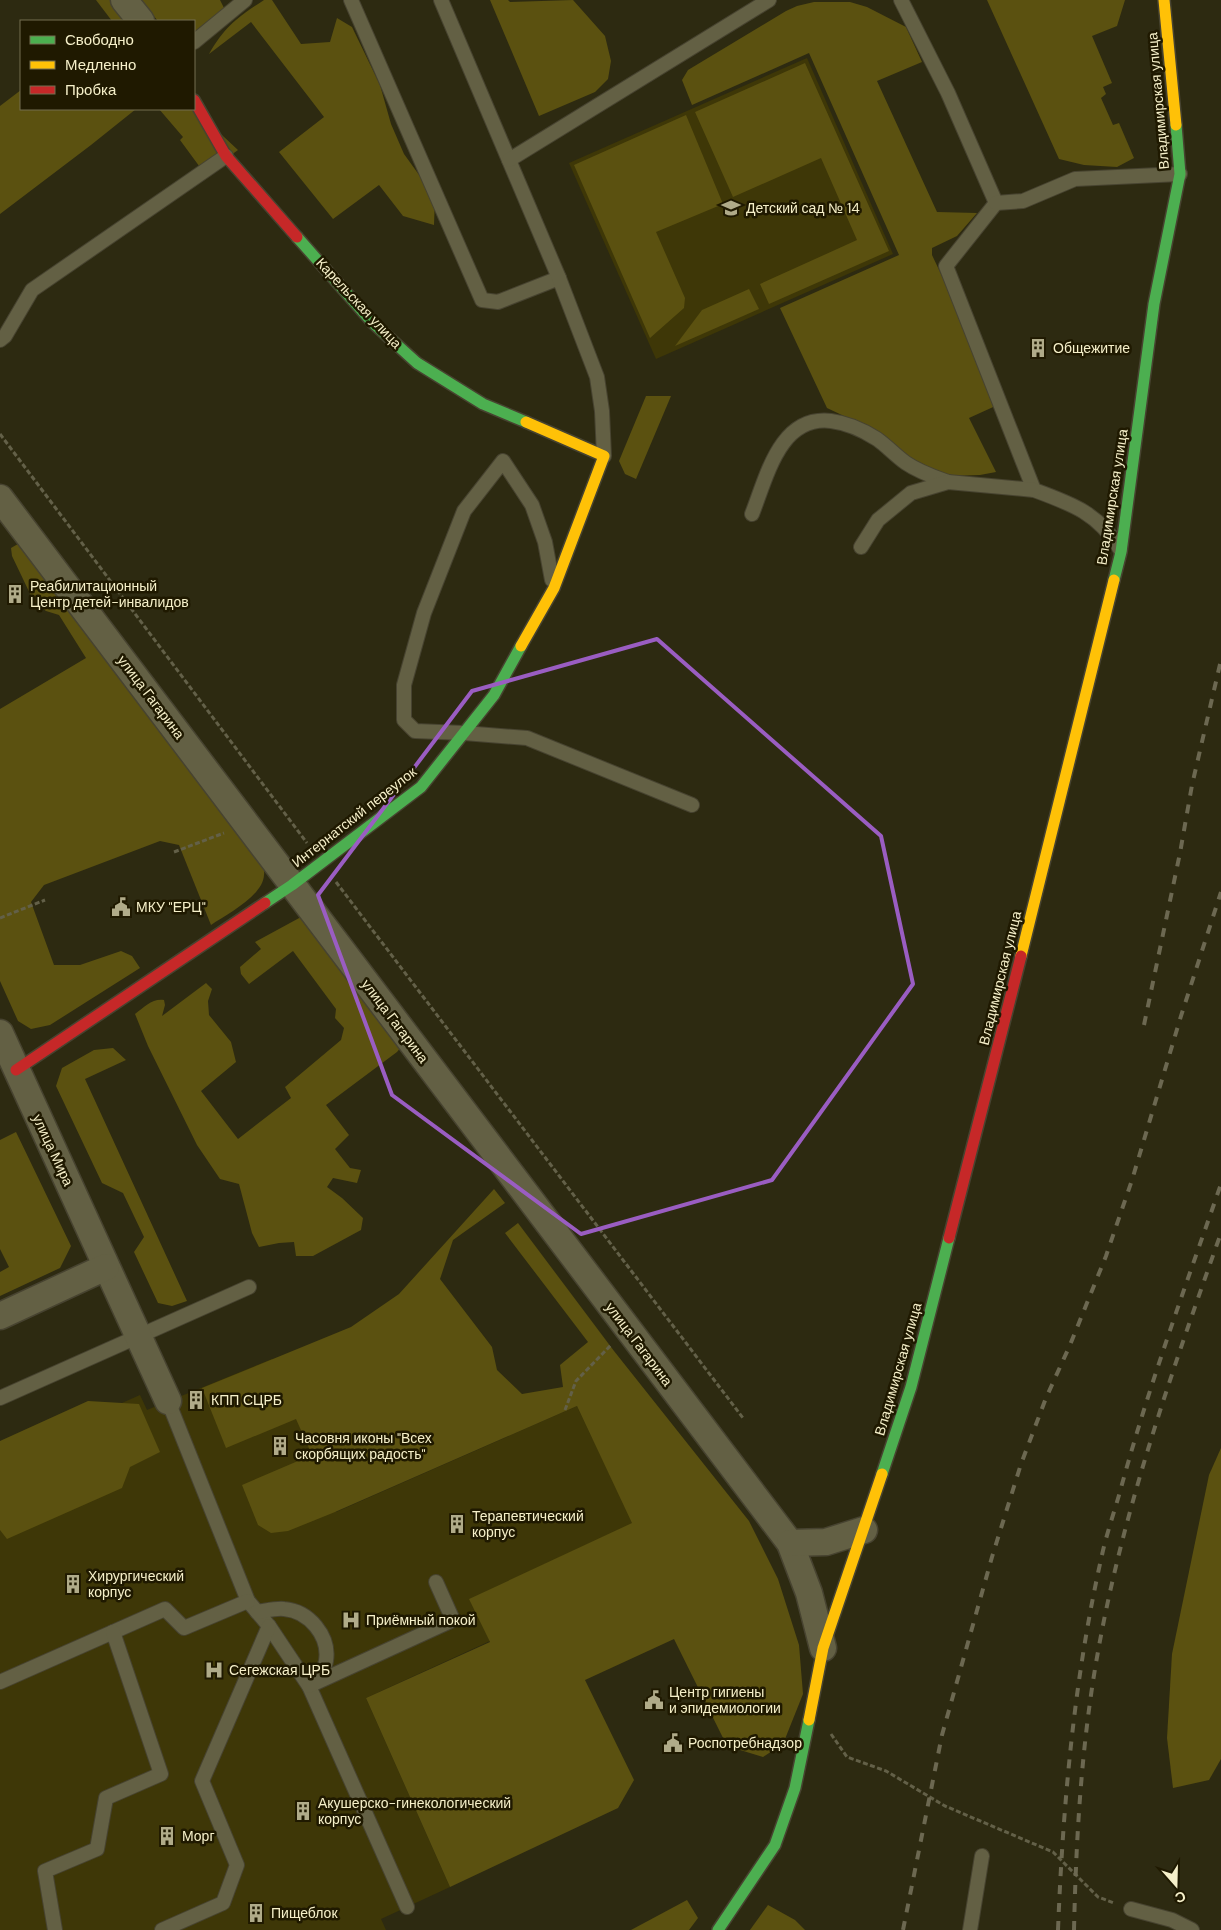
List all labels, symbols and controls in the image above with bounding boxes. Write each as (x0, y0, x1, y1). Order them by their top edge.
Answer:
legend (20, 20, 195, 110)
text: Свободно (65, 30, 134, 50)
street label: Владимирская улица (1143, 32, 1173, 170)
text: Медленно (65, 55, 136, 75)
text: Пробка (65, 80, 117, 100)
school or university icon: Детский сад № 14 (720, 197, 742, 219)
place label: Детский сад № 14 (746, 199, 860, 217)
street label: Карельская улица (312, 254, 406, 352)
building icon: Общежитие (1027, 337, 1049, 359)
place label: Общежитие (1053, 339, 1130, 357)
street label: Владимирская улица (1092, 427, 1132, 566)
place label: Реабилитационный Центр детей-инвалидов (30, 577, 189, 611)
building icon: Реабилитационный Центр детей-инвалидов (4, 583, 26, 605)
street label: улица Гагарина (114, 651, 189, 743)
street label: Интернатский переулок (288, 762, 421, 871)
public building icon: МКУ "ЕРЦ" (110, 896, 132, 918)
place label: МКУ "ЕРЦ" (136, 898, 206, 916)
street label: Владимирская улица (975, 909, 1025, 1047)
street label: улица Гагарина (358, 975, 433, 1067)
street label: улица Мира (29, 1111, 78, 1189)
street label: улица Гагарина (602, 1298, 677, 1390)
street label: Владимирская улица (870, 1300, 926, 1438)
building icon: КПП СЦРБ (185, 1389, 207, 1411)
place label: КПП СЦРБ (211, 1391, 282, 1409)
place label: Часовня иконы "Всех скорбящих радость" (295, 1429, 432, 1463)
building icon: Часовня иконы "Всех скорбящих радость" (269, 1435, 291, 1457)
place label: Терапевтический корпус (472, 1507, 584, 1541)
building icon: Терапевтический корпус (446, 1513, 468, 1535)
place label: Хирургический корпус (88, 1567, 184, 1601)
building icon: Хирургический корпус (62, 1573, 84, 1595)
hospital icon: Приёмный покой (340, 1609, 362, 1631)
place label: Приёмный покой (366, 1611, 476, 1629)
hospital icon: Сегежская ЦРБ (203, 1659, 225, 1681)
place label: Сегежская ЦРБ (229, 1661, 330, 1679)
place label: Центр гигиены и эпидемиологии (669, 1683, 781, 1717)
public building icon: Центр гигиены и эпидемиологии (643, 1689, 665, 1711)
public building icon: Роспотребнадзор (662, 1732, 684, 1754)
place label: Роспотребнадзор (688, 1734, 802, 1752)
place label: Акушерско-гинекологический корпус (318, 1794, 511, 1828)
building icon: Акушерско-гинекологический корпус (292, 1800, 314, 1822)
building icon: Морг (156, 1825, 178, 1847)
place label: Морг (182, 1827, 215, 1845)
north arrow (1151, 1860, 1201, 1910)
text: С (1173, 1887, 1188, 1907)
building icon: Пищеблок (245, 1902, 267, 1924)
place label: Пищеблок (271, 1904, 338, 1922)

